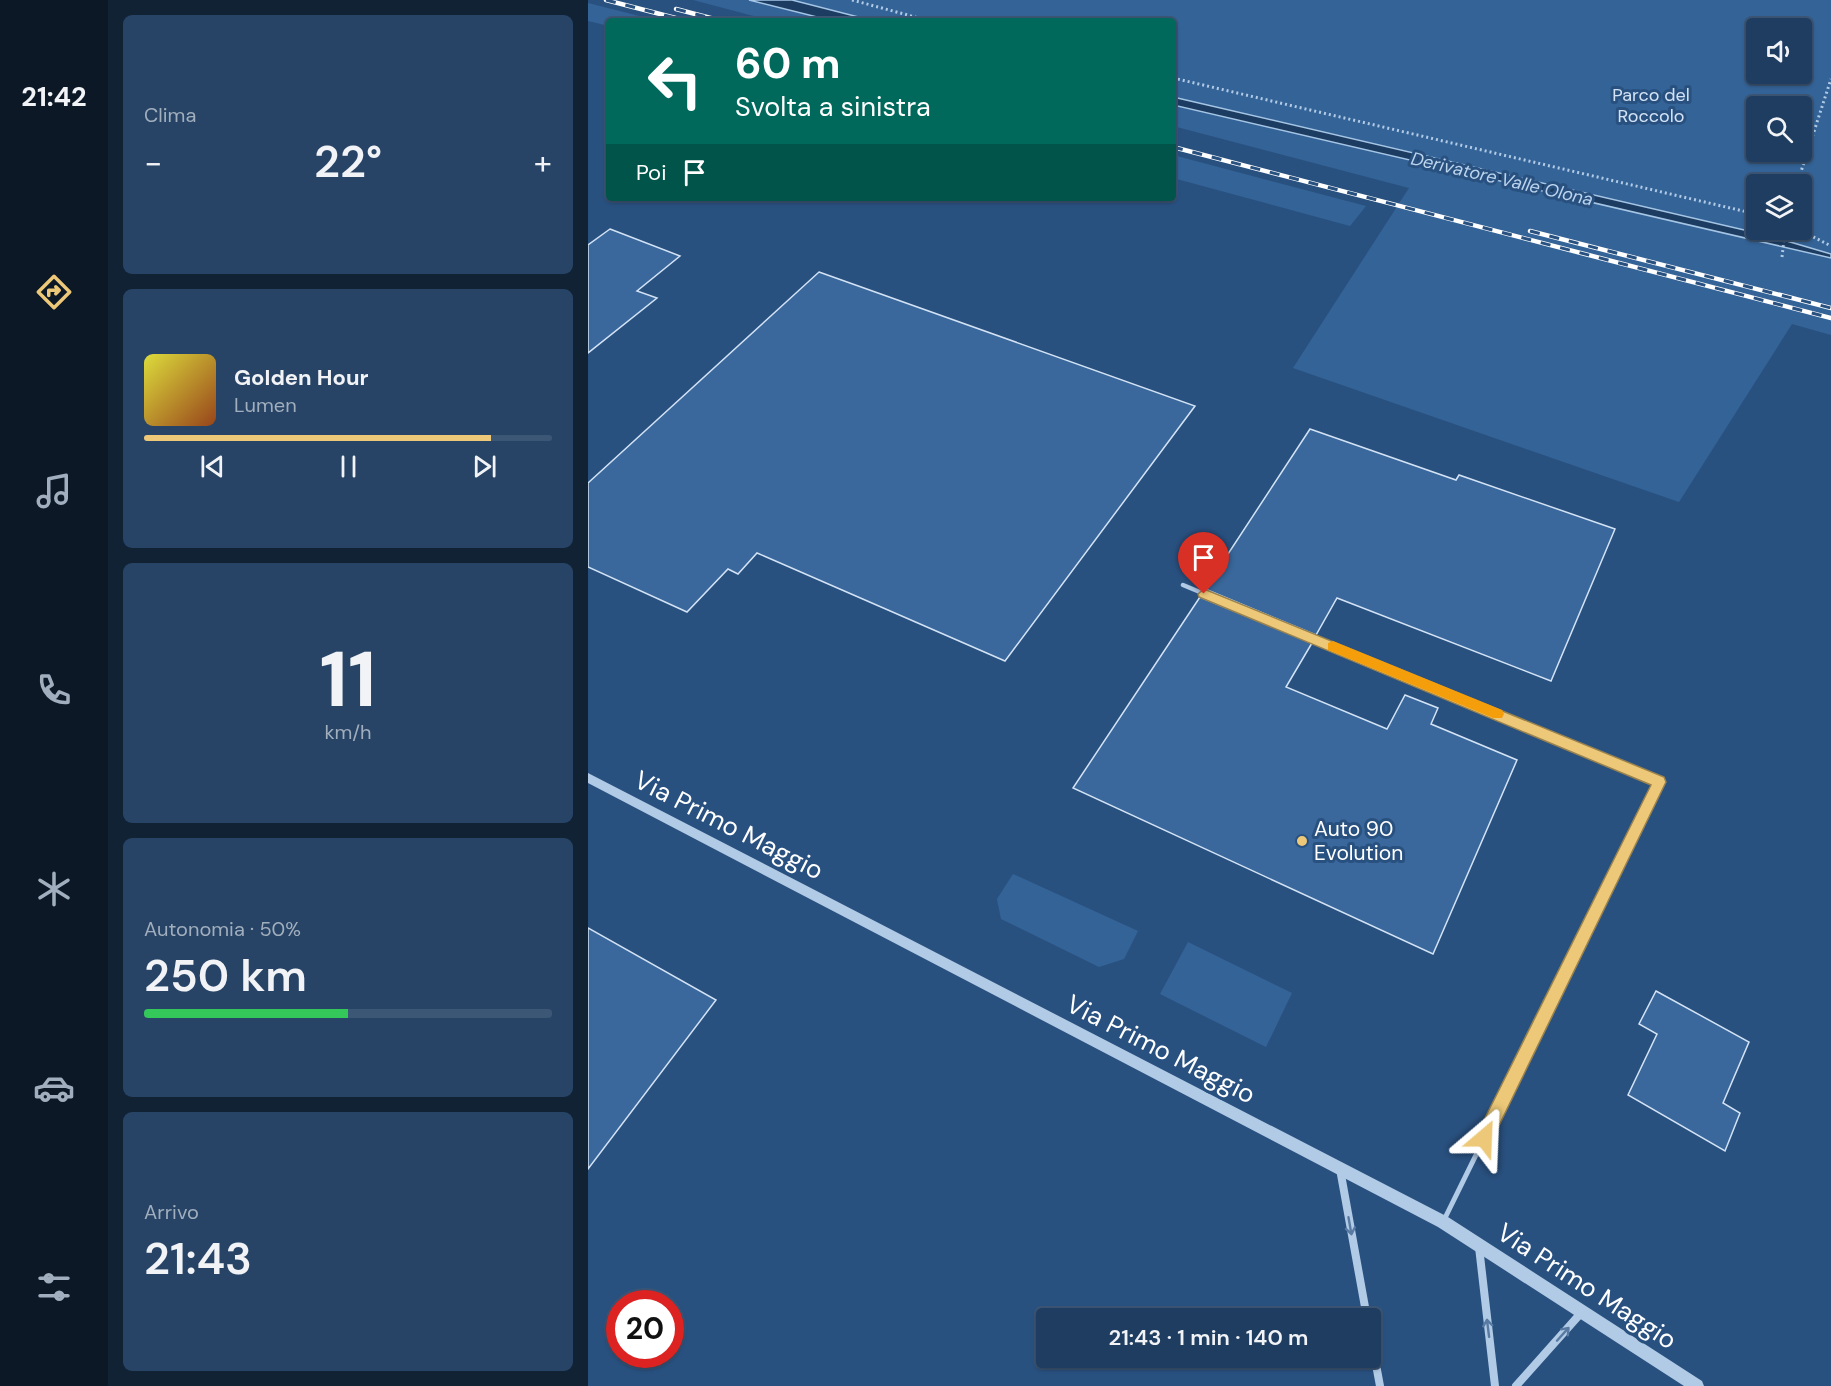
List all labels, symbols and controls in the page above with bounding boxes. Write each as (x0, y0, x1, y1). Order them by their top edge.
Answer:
map controls (1746, 18, 1812, 240)
button: sound (1746, 18, 1812, 84)
text: 60 m (735, 36, 841, 91)
icon: left (636, 42, 714, 120)
text: 21:42 (21, 79, 87, 114)
park label: Parco del Roccolo (1612, 83, 1690, 128)
text: Svolta a sinistra (735, 89, 931, 124)
button: search (1746, 96, 1812, 162)
text: Clima (144, 102, 196, 128)
text: 22° (314, 132, 382, 191)
text: − (144, 141, 162, 184)
text: + (534, 141, 552, 184)
water label: Derivatore Valle Olona (1409, 146, 1595, 212)
icon: arrive (678, 156, 711, 189)
text: Poi (636, 158, 666, 187)
button: layers (1746, 174, 1812, 240)
icon: directions (33, 271, 75, 313)
text: Golden Hour (234, 363, 369, 392)
text: Lumen (234, 392, 297, 418)
icon: previous (196, 450, 229, 483)
icon: pause (332, 450, 365, 483)
icon: next (468, 450, 501, 483)
icon: music (33, 470, 75, 512)
pin (1178, 532, 1229, 594)
icon: arrive (1187, 541, 1220, 574)
text: 11 (320, 629, 376, 730)
icon: phone (33, 669, 75, 711)
text: km/h (324, 719, 372, 745)
street label: Via Primo Maggio (629, 763, 829, 887)
place label: Auto 90 Evolution (1314, 815, 1403, 867)
marker: Auto 90 Evolution (1295, 834, 1309, 848)
icon: climate (33, 868, 75, 910)
text: Autonomia · 50% (144, 916, 301, 942)
text: 250 km (144, 946, 307, 1005)
street label: Via Primo Maggio (1061, 987, 1261, 1111)
icon: car (33, 1067, 75, 1109)
position arrow (1452, 1106, 1516, 1170)
text: Arrivo (144, 1199, 199, 1225)
street label: Via Primo Maggio (1491, 1215, 1683, 1357)
one-way arrow (1345, 1216, 1356, 1235)
text: 21:43 (144, 1229, 252, 1288)
icon: filters (33, 1266, 75, 1308)
speed limit sign: 20 (606, 1290, 684, 1368)
one-way arrow (1482, 1318, 1493, 1338)
text: 21:43 · 1 min · 140 m (1109, 1323, 1308, 1352)
one-way arrow (1556, 1327, 1570, 1342)

